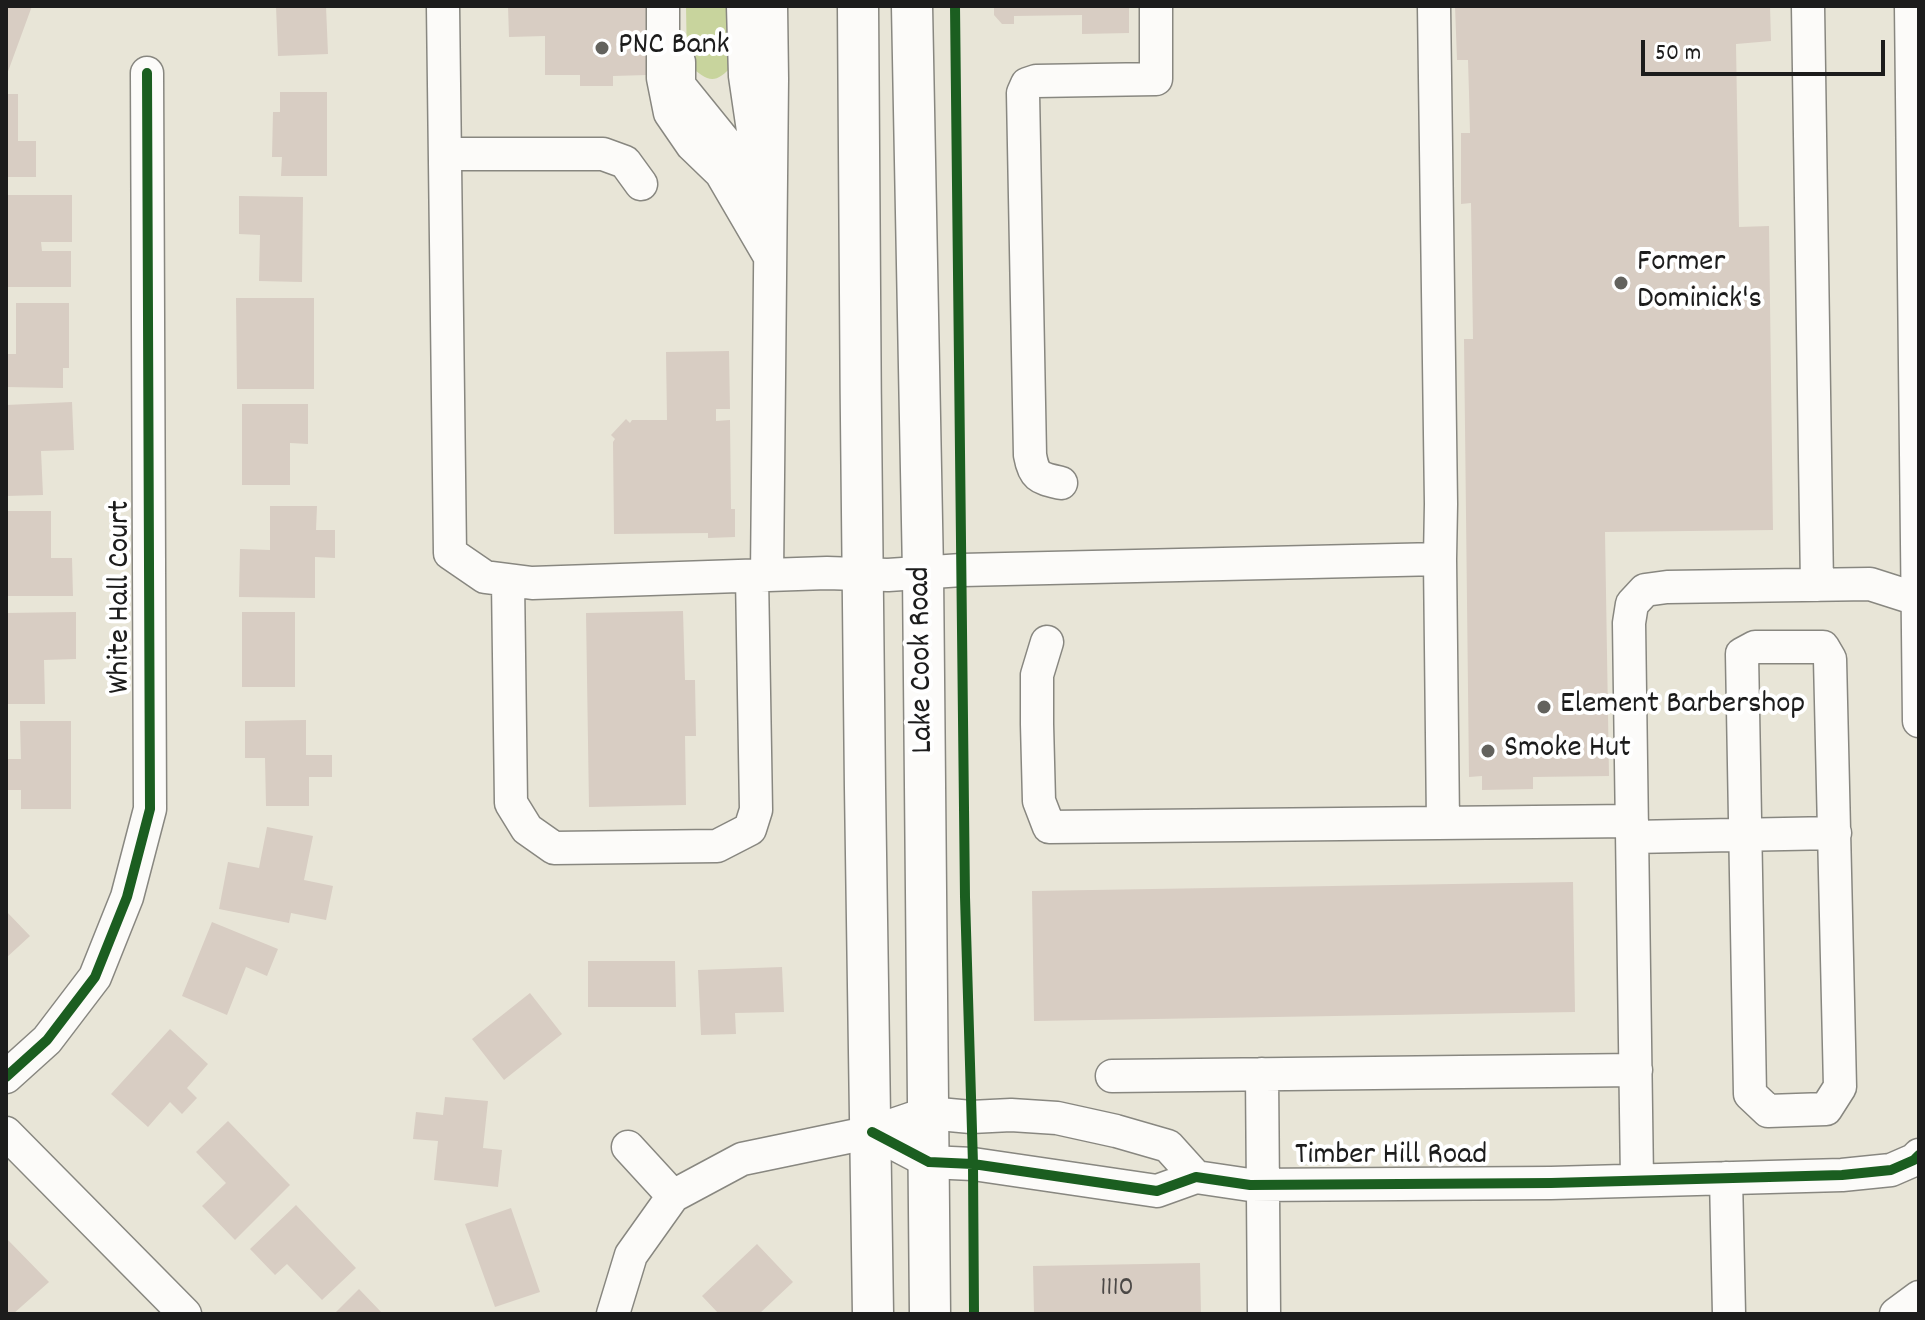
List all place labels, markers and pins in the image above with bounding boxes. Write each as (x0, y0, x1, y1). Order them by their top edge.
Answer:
place label: PNC Bank (618, 29, 730, 67)
marker: PNC Bank (593, 39, 611, 57)
place label: Former Dominick's (1637, 246, 1762, 321)
marker: Former Dominick's (1612, 274, 1630, 292)
place label: Element Barbershop (1560, 688, 1805, 726)
marker: Element Barbershop (1535, 698, 1553, 716)
place label: Smoke Hut (1504, 732, 1631, 770)
marker: Smoke Hut (1479, 742, 1497, 760)

